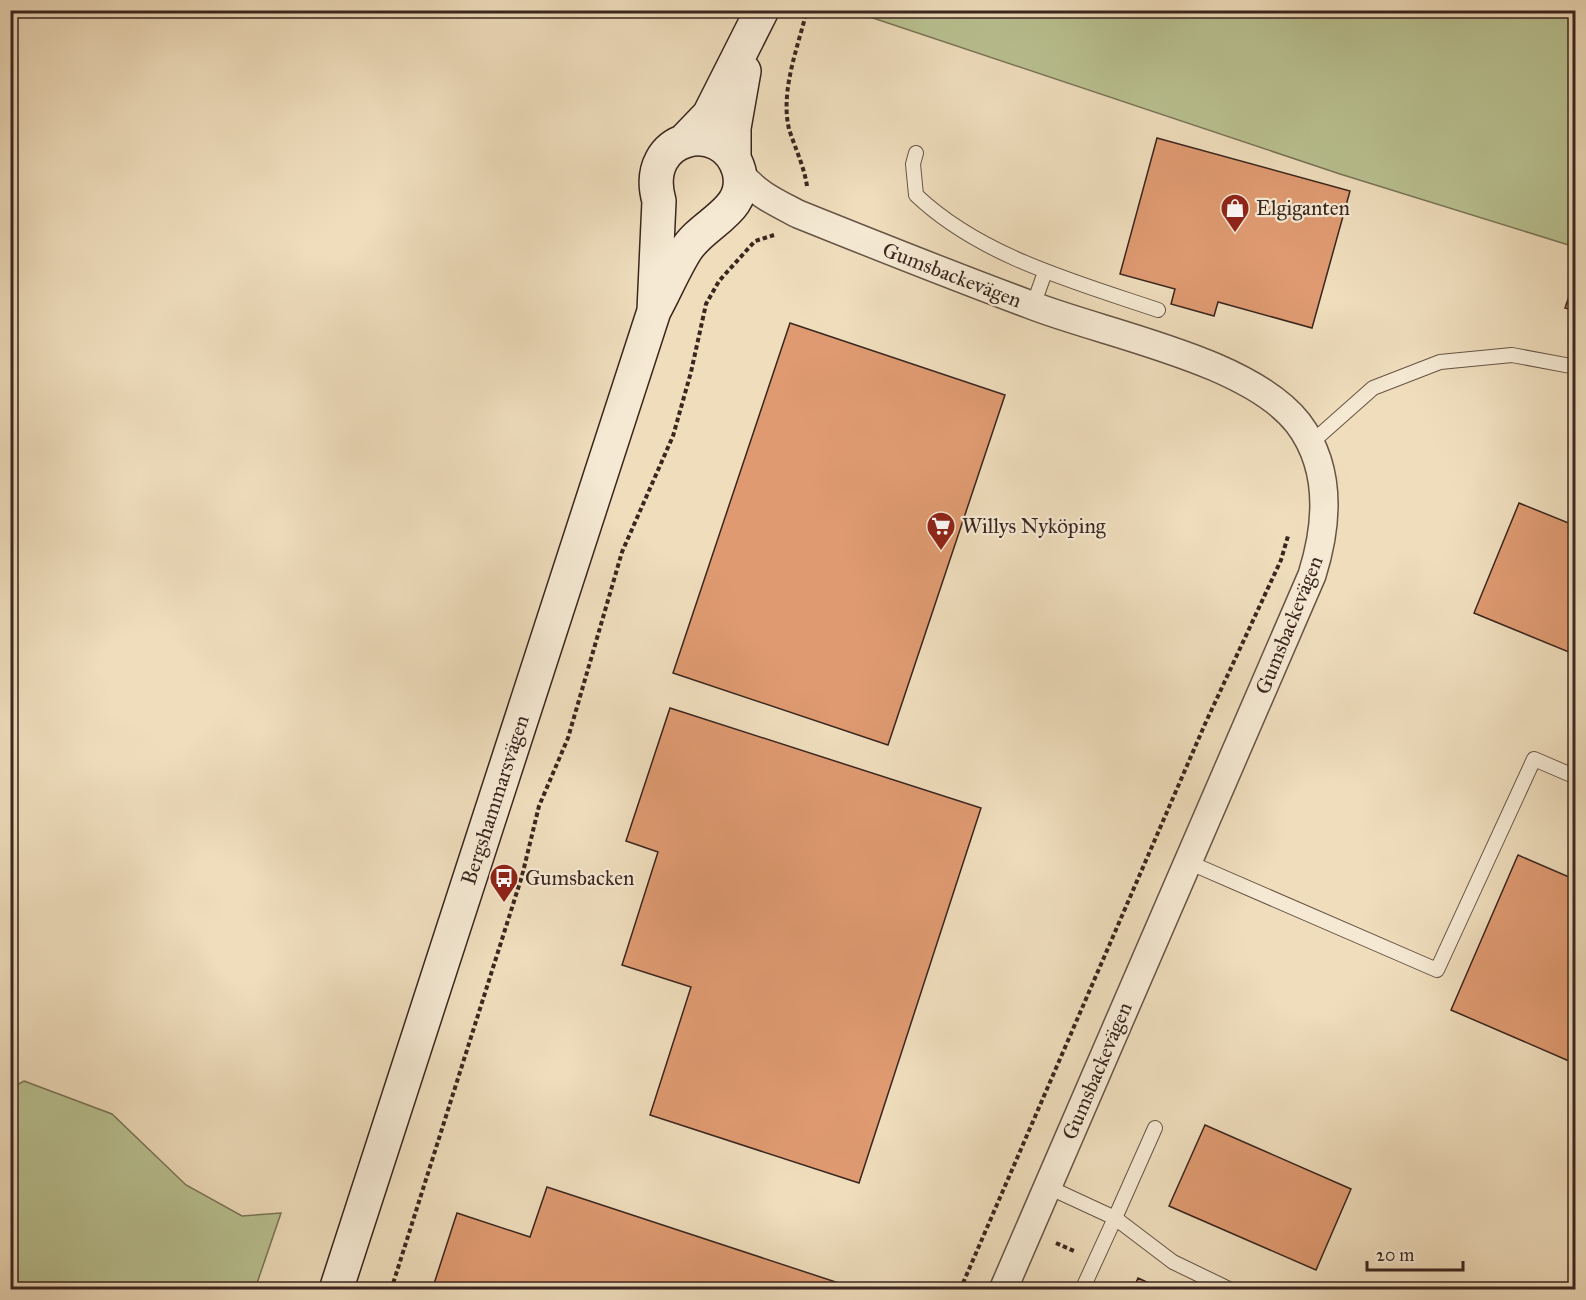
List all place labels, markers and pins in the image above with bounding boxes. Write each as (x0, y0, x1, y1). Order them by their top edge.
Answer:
shop icon: Elgiganten (1219, 192, 1251, 234)
place label: Elgiganten (1256, 195, 1350, 221)
supermarket icon: Willys Nyköping (925, 510, 957, 552)
place label: Willys Nyköping (962, 513, 1106, 539)
bus stop icon: Gumsbacken (488, 862, 520, 904)
place label: Gumsbacken (525, 865, 634, 891)

